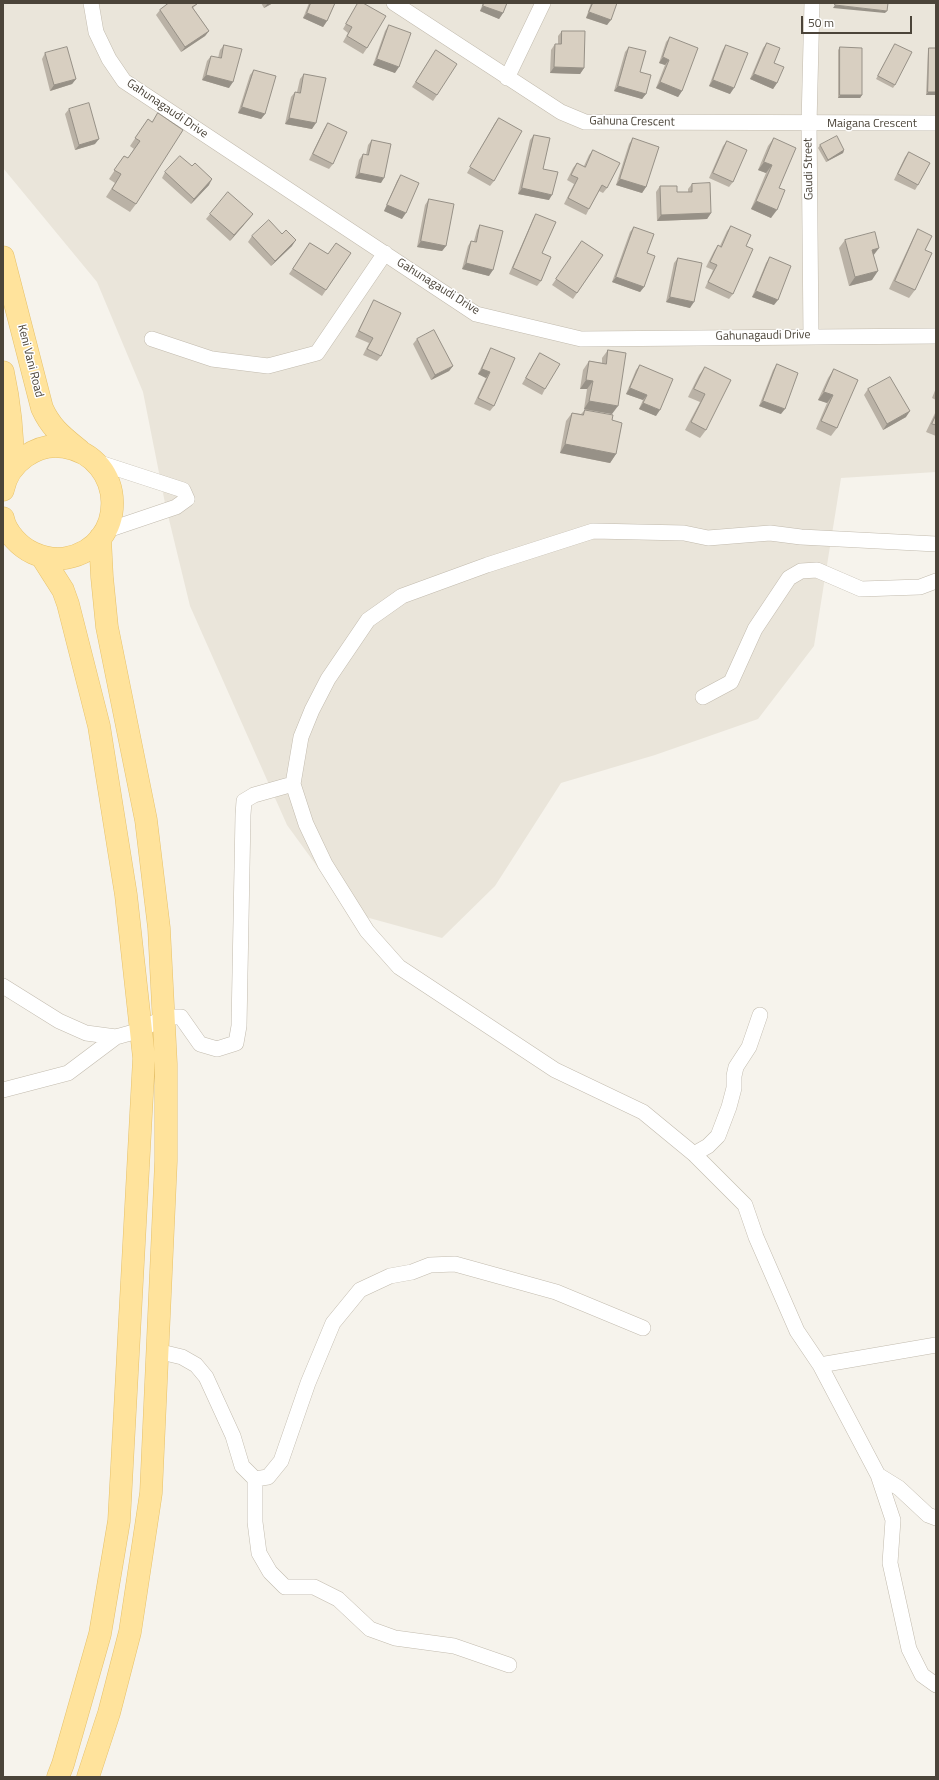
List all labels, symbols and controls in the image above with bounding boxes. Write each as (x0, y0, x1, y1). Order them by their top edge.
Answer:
scale bar (803, 8, 914, 34)
text: 50 m (808, 13, 834, 32)
street label: Gahunagaudi Drive (124, 76, 210, 142)
street label: Gahuna Crescent (589, 114, 675, 130)
street label: Maigana Crescent (827, 117, 917, 131)
street label: Gaudi Street (801, 138, 817, 200)
street label: Gahunagaudi Drive (394, 256, 482, 318)
street label: Keni Vani Road (14, 323, 46, 399)
street label: Gahunagaudi Drive (715, 328, 811, 344)

